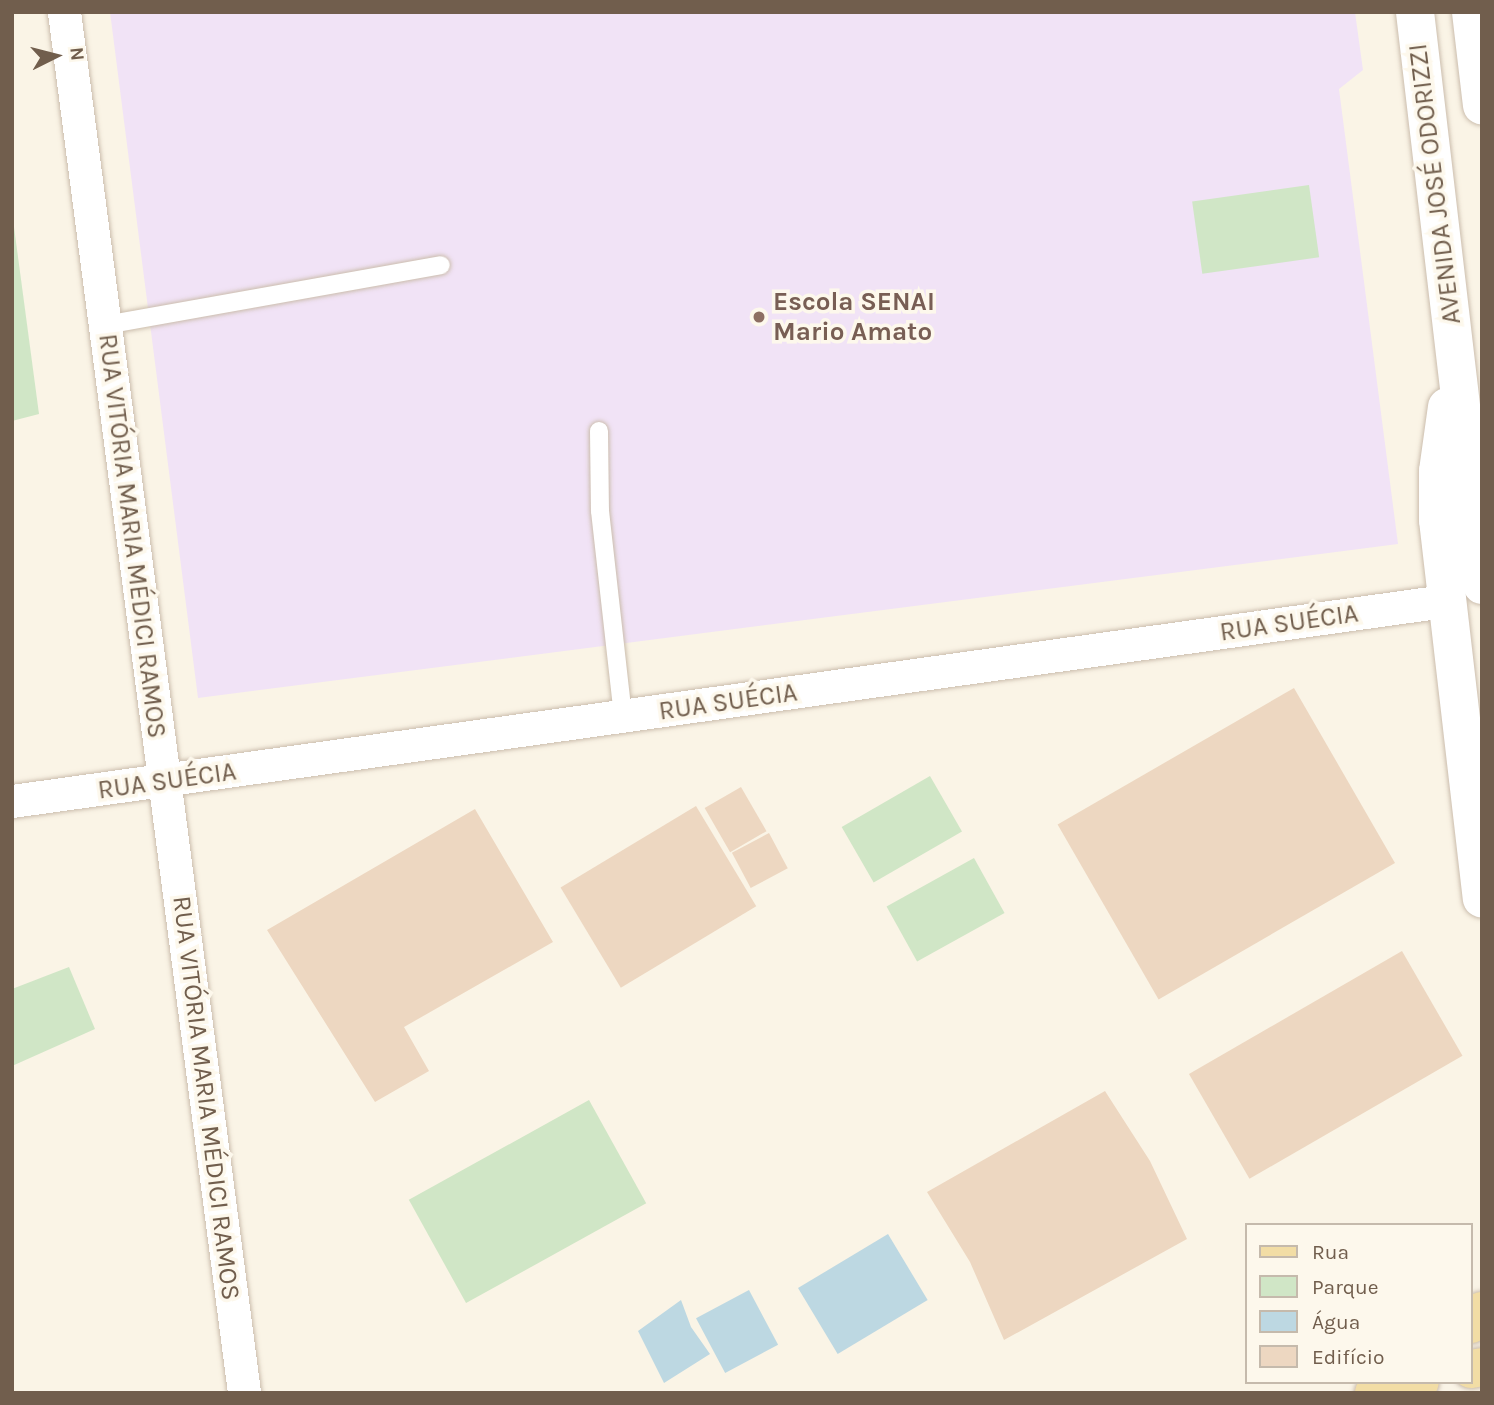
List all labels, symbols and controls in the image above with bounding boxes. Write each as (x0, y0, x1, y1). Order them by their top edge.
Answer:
north arrow (21, 21, 91, 91)
street label: AVENIDA JOSÉ ODORIZZI (1402, 42, 1468, 326)
text: N (65, 46, 89, 62)
place label: Escola SENAI Mario Amato (773, 286, 935, 348)
marker: Escola SENAI Mario Amato (751, 309, 767, 325)
street label: RUA VITÓRIA MARIA MÉDICI RAMOS (92, 332, 172, 740)
street label: RUA SUÉCIA (1218, 598, 1360, 648)
street label: RUA SUÉCIA (657, 677, 799, 727)
street label: RUA SUÉCIA (96, 756, 238, 806)
street label: RUA VITÓRIA MARIA MÉDICI RAMOS (166, 894, 246, 1302)
legend (1246, 1223, 1473, 1384)
text: Rua (1312, 1240, 1349, 1264)
text: Parque (1312, 1275, 1379, 1299)
text: Água (1312, 1310, 1360, 1334)
text: Edifício (1312, 1345, 1385, 1369)

